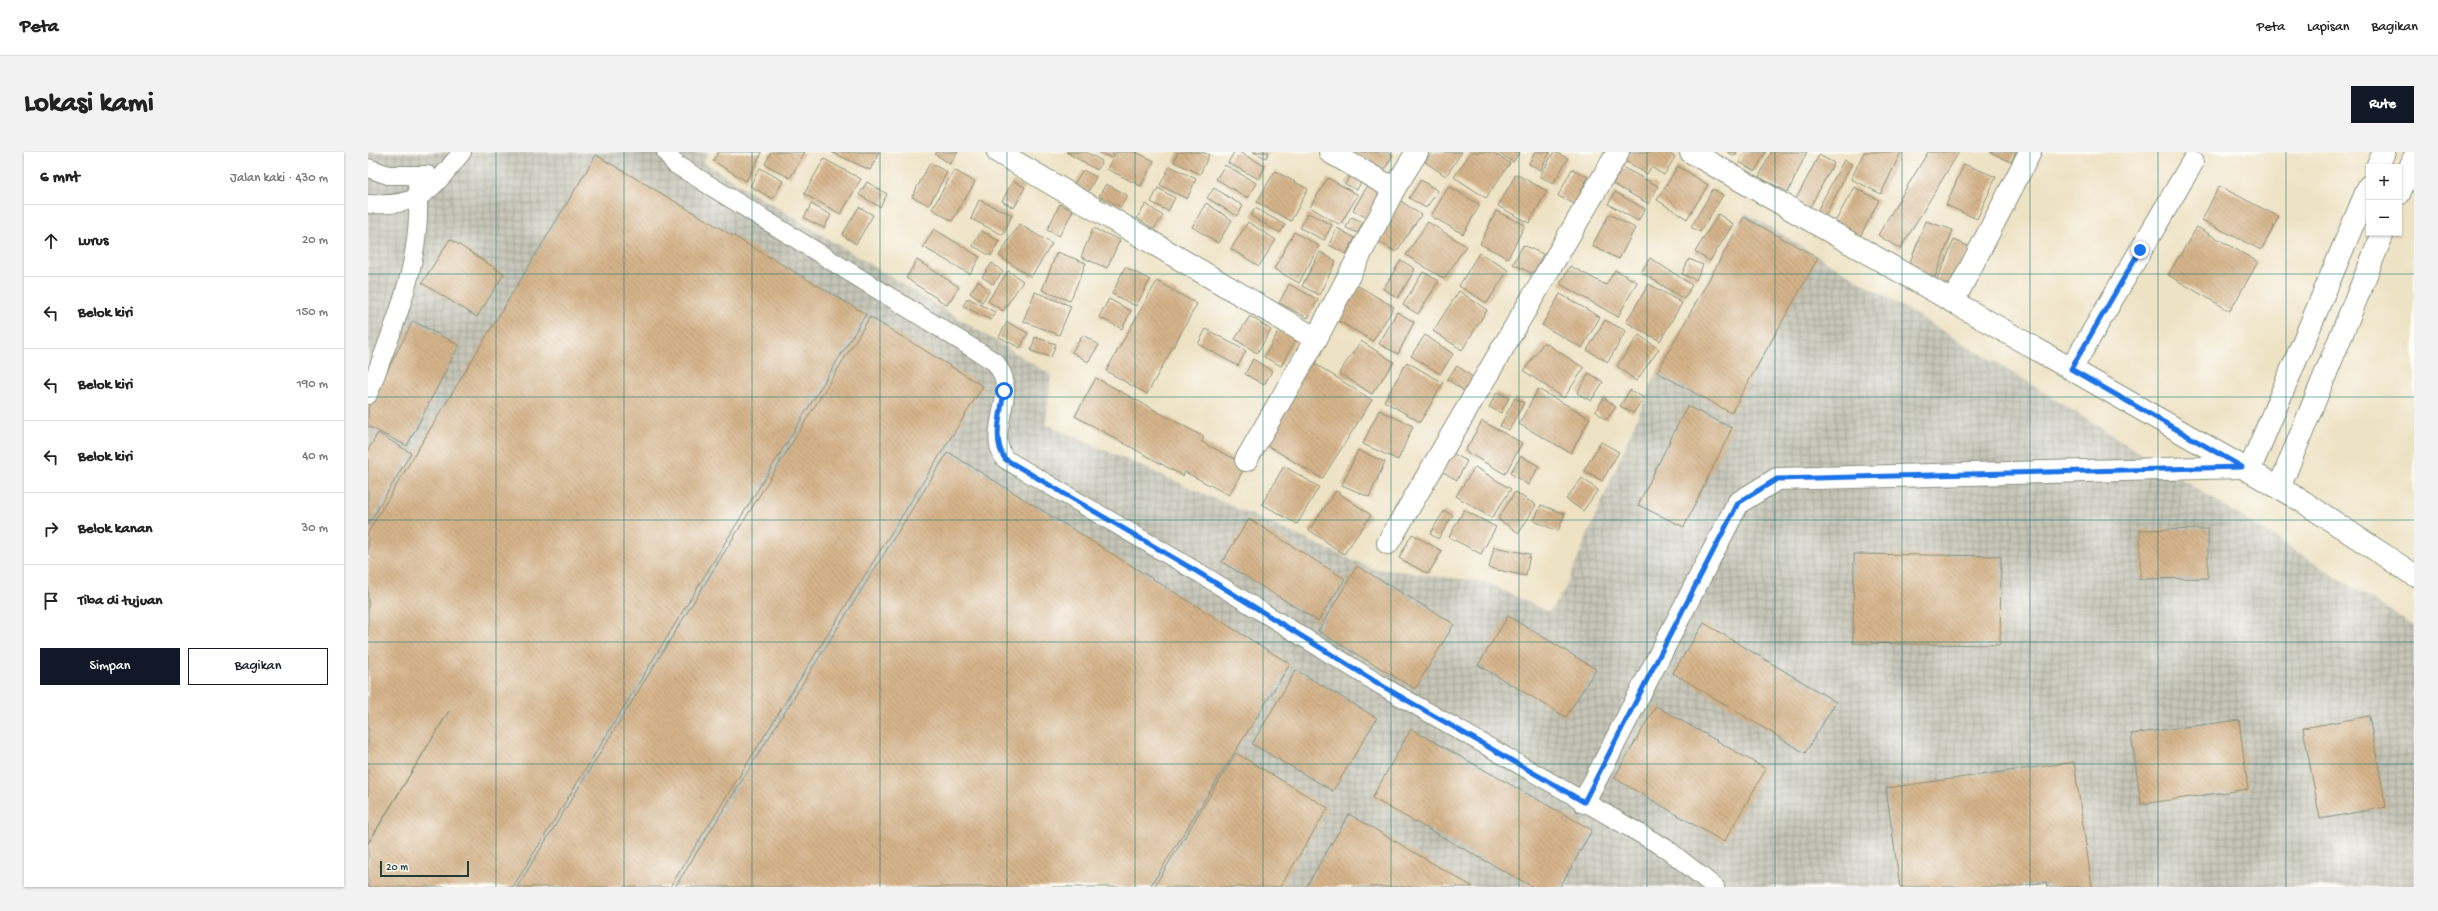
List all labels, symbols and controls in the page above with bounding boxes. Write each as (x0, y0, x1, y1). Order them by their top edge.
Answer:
text: Peta (20, 16, 59, 39)
text: Peta (2257, 19, 2285, 36)
text: Lapisan (2307, 19, 2349, 36)
text: Bagikan (2371, 19, 2418, 36)
button: Rute (2351, 86, 2414, 123)
text: Lokasi kami (24, 88, 154, 121)
map controls (2366, 164, 2402, 236)
button: + (2366, 164, 2402, 200)
text: 6 mnt (40, 168, 80, 188)
text: Jalan kaki · 430 m (230, 171, 328, 186)
button: − (2366, 200, 2402, 236)
icon: ahead (40, 230, 62, 252)
text: Lurus (78, 232, 108, 250)
text: 20 m (302, 233, 328, 248)
route end (2131, 241, 2149, 259)
icon: left (40, 302, 62, 324)
text: Belok kiri (78, 304, 133, 322)
text: 150 m (296, 305, 328, 320)
icon: left (40, 374, 62, 396)
text: Belok kiri (78, 376, 133, 394)
text: 190 m (297, 377, 328, 392)
route start (995, 382, 1013, 400)
icon: left (40, 446, 62, 468)
text: Belok kiri (78, 448, 133, 466)
text: 40 m (302, 449, 328, 464)
icon: right (40, 518, 62, 540)
text: Belok kanan (78, 520, 152, 538)
text: 30 m (302, 521, 328, 536)
icon: arrive (40, 590, 62, 612)
text: Tiba di tujuan (78, 592, 162, 610)
button: Simpan (40, 648, 180, 685)
button: Bagikan (188, 648, 328, 685)
scale bar (380, 859, 469, 878)
text: 20 m (386, 862, 408, 874)

